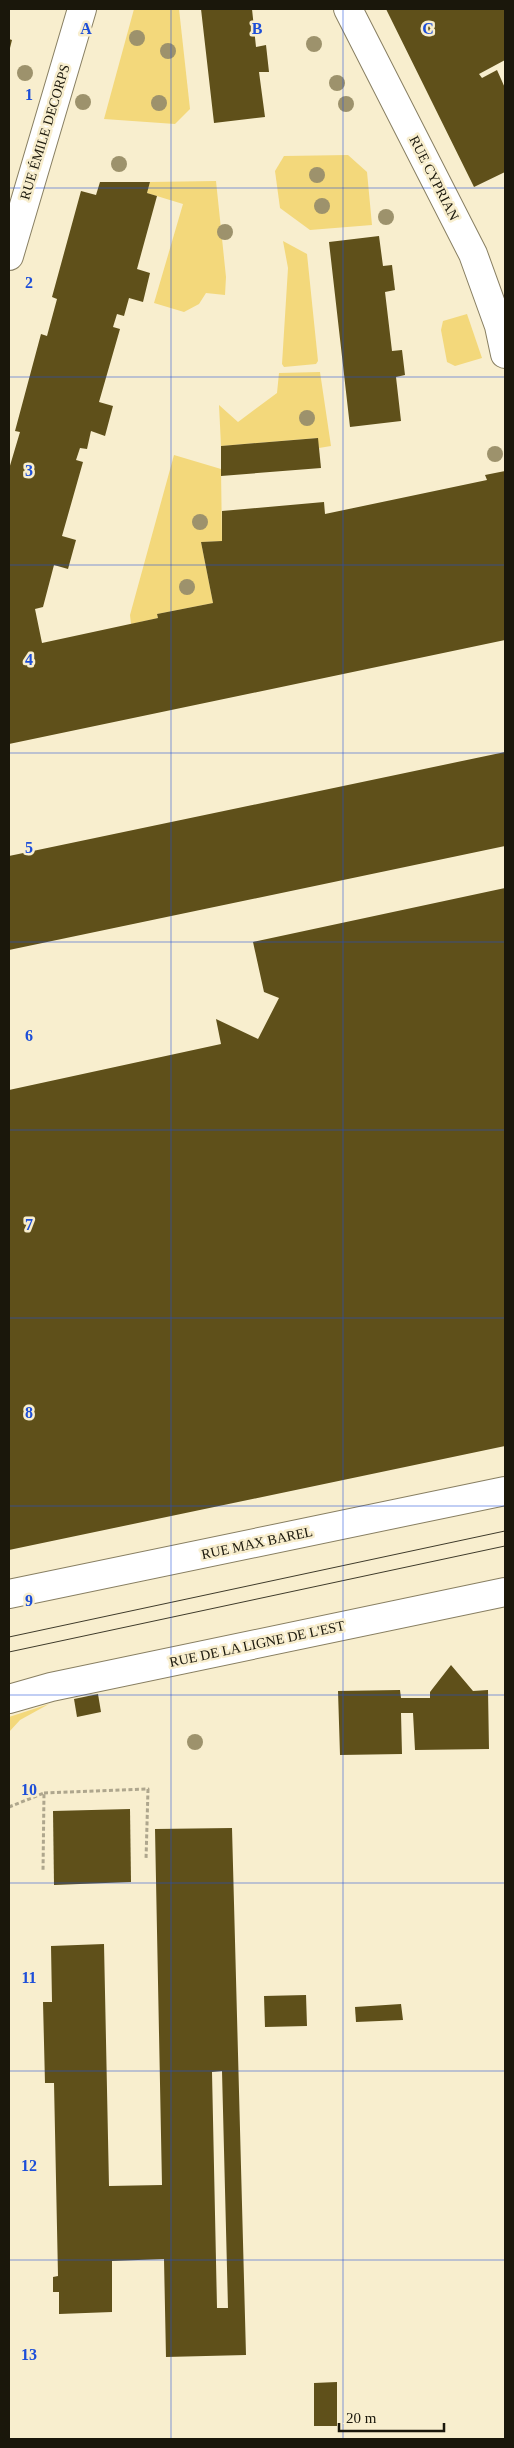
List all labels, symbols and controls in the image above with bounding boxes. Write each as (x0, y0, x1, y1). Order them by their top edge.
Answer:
text: A (80, 20, 92, 37)
text: B (252, 20, 263, 37)
text: C (422, 20, 434, 37)
street label: RUE ÉMILE DECORPS (16, 62, 73, 202)
text: 1 (25, 86, 33, 103)
street label: RUE CYPRIAN (406, 133, 462, 223)
text: 2 (25, 274, 33, 291)
text: 3 (25, 462, 33, 479)
text: 4 (25, 651, 33, 668)
text: 5 (25, 839, 33, 856)
text: 6 (25, 1027, 33, 1044)
text: 7 (25, 1216, 33, 1233)
text: 8 (25, 1404, 33, 1421)
street label: RUE MAX BAREL (200, 1524, 314, 1562)
text: 9 (25, 1592, 33, 1609)
street label: RUE DE LA LIGNE DE L'EST (168, 1618, 346, 1670)
text: 10 (21, 1781, 37, 1798)
text: 11 (21, 1969, 37, 1986)
text: 12 (21, 2157, 37, 2174)
text: 13 (21, 2346, 37, 2363)
scale bar (339, 2400, 444, 2432)
text: 20 m (346, 2410, 377, 2426)

